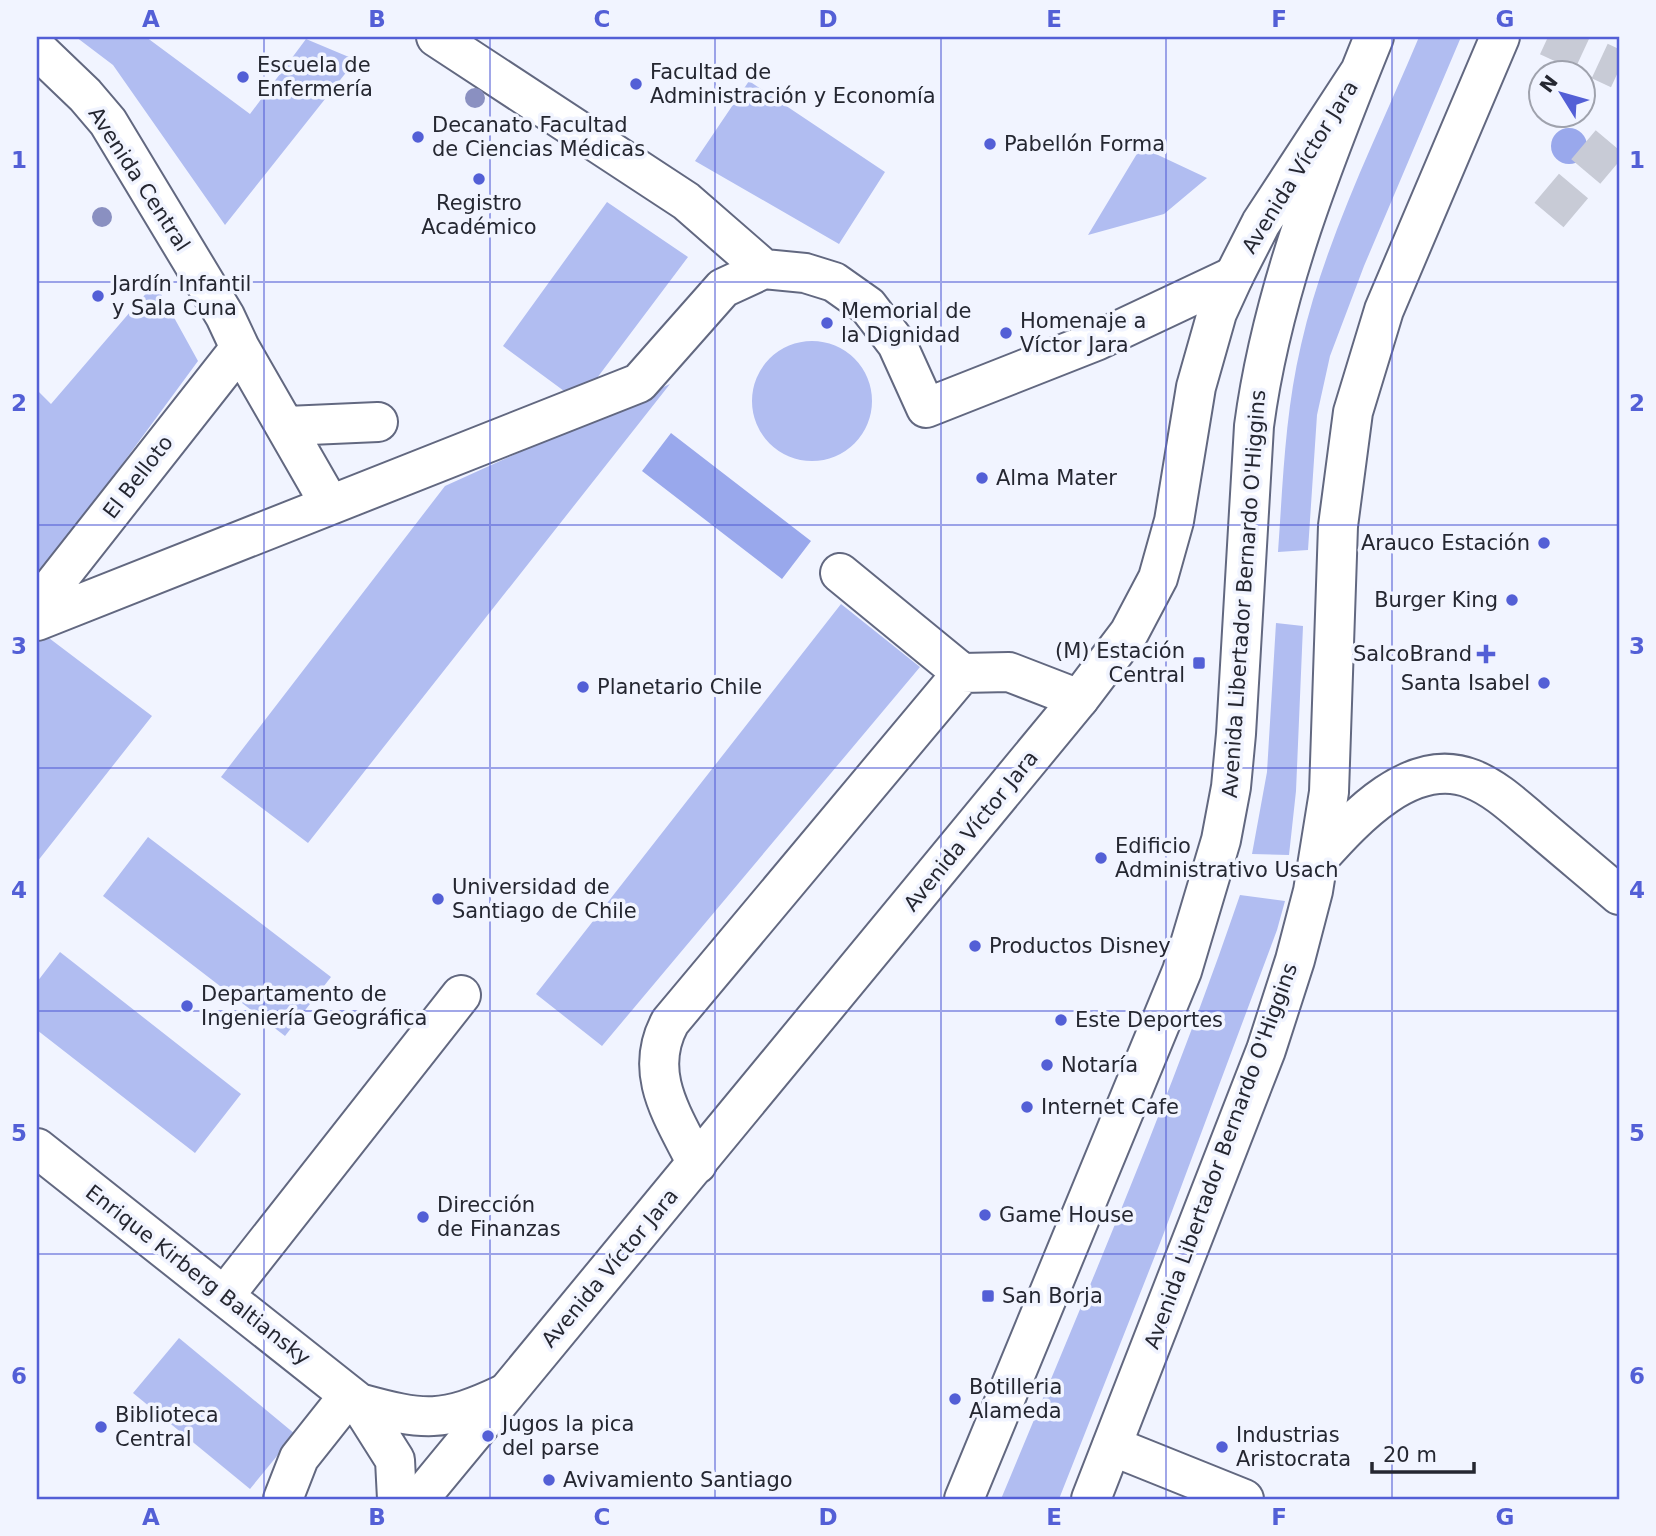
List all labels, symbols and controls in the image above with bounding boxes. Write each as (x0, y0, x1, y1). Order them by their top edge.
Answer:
text: A (142, 6, 160, 32)
text: B (368, 6, 386, 32)
text: C (594, 6, 610, 32)
text: D (818, 6, 838, 32)
text: E (1046, 6, 1062, 32)
text: F (1271, 6, 1287, 32)
text: G (1496, 6, 1514, 32)
place label: Escuela de Enfermería (257, 53, 373, 101)
place label: Facultad de Administración y Economía (650, 60, 936, 108)
north arrow (1526, 60, 1596, 130)
marker: Escuela de Enfermería (235, 69, 251, 85)
text: N (1535, 71, 1562, 97)
marker: Facultad de Administración y Economía (628, 76, 644, 92)
street label: Avenida Víctor Jara (1237, 76, 1363, 258)
street label: Avenida Central (83, 102, 195, 256)
place label: Decanato Facultad de Ciencias Médicas (432, 113, 645, 161)
marker: Decanato Facultad de Ciencias Médicas (410, 129, 426, 145)
place label: Pabellón Forma (1004, 132, 1165, 156)
marker: Pabellón Forma (982, 136, 998, 152)
text: 1 (11, 147, 27, 173)
text: 1 (1629, 147, 1645, 173)
marker: Registro Académico (471, 171, 487, 187)
place label: Registro Académico (421, 191, 537, 239)
place label: Jardín Infantil y Sala Cuna (110, 272, 251, 320)
marker: Jardín Infantil y Sala Cuna (90, 288, 106, 304)
place label: Memorial de la Dignidad (841, 299, 971, 347)
place label: Homenaje a Víctor Jara (1020, 309, 1147, 357)
marker: Memorial de la Dignidad (819, 315, 835, 331)
marker: Homenaje a Víctor Jara (998, 325, 1014, 341)
street label: Avenida Libertador Bernardo O'Higgins (1218, 389, 1270, 799)
text: 2 (11, 390, 27, 416)
text: 2 (1629, 390, 1645, 416)
street label: El Belloto (98, 431, 178, 523)
place label: Alma Mater (996, 466, 1117, 490)
marker: Alma Mater (974, 470, 990, 486)
place label: Arauco Estación (1361, 531, 1530, 555)
marker: Arauco Estación (1536, 535, 1552, 551)
place label: Burger King (1374, 588, 1498, 612)
marker: Burger King (1504, 592, 1520, 608)
text: 3 (11, 633, 27, 659)
text: 3 (1629, 633, 1645, 659)
place label: (M) Estación Central (1055, 639, 1185, 687)
place label: SalcoBrand (1353, 642, 1472, 666)
marker: SalcoBrand (1478, 646, 1494, 662)
marker: (M) Estación Central (1191, 655, 1207, 671)
place label: Santa Isabel (1401, 671, 1530, 695)
place label: Planetario Chile (597, 675, 762, 699)
marker: Santa Isabel (1536, 675, 1552, 691)
marker: Planetario Chile (575, 679, 591, 695)
street label: Avenida Víctor Jara (899, 746, 1043, 916)
place label: Edificio Administrativo Usach (1115, 834, 1339, 882)
marker: Edificio Administrativo Usach (1093, 850, 1109, 866)
place label: Universidad de Santiago de Chile (452, 875, 637, 923)
text: 4 (11, 877, 27, 903)
text: 4 (1629, 877, 1645, 903)
marker: Universidad de Santiago de Chile (430, 891, 446, 907)
place label: Productos Disney (989, 934, 1171, 958)
marker: Productos Disney (967, 938, 983, 954)
street label: Avenida Libertador Bernardo O'Higgins (1140, 960, 1302, 1352)
place label: Departamento de Ingeniería Geográfica (201, 982, 427, 1030)
marker: Departamento de Ingeniería Geográfica (179, 998, 195, 1014)
place label: Este Deportes (1075, 1008, 1223, 1032)
marker: Este Deportes (1053, 1012, 1069, 1028)
place label: Notaría (1061, 1053, 1138, 1077)
marker: Notaría (1039, 1057, 1055, 1073)
place label: Internet Cafe (1041, 1095, 1179, 1119)
marker: Internet Cafe (1019, 1099, 1035, 1115)
text: 5 (11, 1120, 27, 1146)
text: 5 (1629, 1120, 1645, 1146)
street label: Enrique Kirberg Baltiansky (81, 1180, 315, 1370)
street label: Avenida Víctor Jara (537, 1184, 683, 1352)
place label: Dirección de Finanzas (437, 1193, 561, 1241)
place label: Game House (999, 1203, 1134, 1227)
marker: Game House (977, 1207, 993, 1223)
marker: Dirección de Finanzas (415, 1209, 431, 1225)
place label: San Borja (1002, 1284, 1103, 1308)
marker: San Borja (980, 1288, 996, 1304)
text: 6 (11, 1363, 27, 1389)
text: 6 (1629, 1363, 1645, 1389)
place label: Botilleria Alameda (969, 1375, 1062, 1423)
marker: Botilleria Alameda (947, 1391, 963, 1407)
place label: Biblioteca Central (115, 1403, 219, 1451)
place label: Jugos la pica del parse (500, 1412, 634, 1460)
marker: Biblioteca Central (93, 1419, 109, 1435)
place label: Industrias Aristocrata (1236, 1423, 1351, 1471)
marker: Jugos la pica del parse (480, 1428, 496, 1444)
scale bar (1372, 1431, 1474, 1475)
marker: Industrias Aristocrata (1214, 1439, 1230, 1455)
text: 20 m (1383, 1443, 1437, 1467)
place label: Avivamiento Santiago (563, 1468, 793, 1492)
marker: Avivamiento Santiago (541, 1472, 557, 1488)
text: A (142, 1504, 160, 1530)
text: B (368, 1504, 386, 1530)
text: C (594, 1504, 610, 1530)
text: D (818, 1504, 838, 1530)
text: E (1046, 1504, 1062, 1530)
text: F (1271, 1504, 1287, 1530)
text: G (1496, 1504, 1514, 1530)

